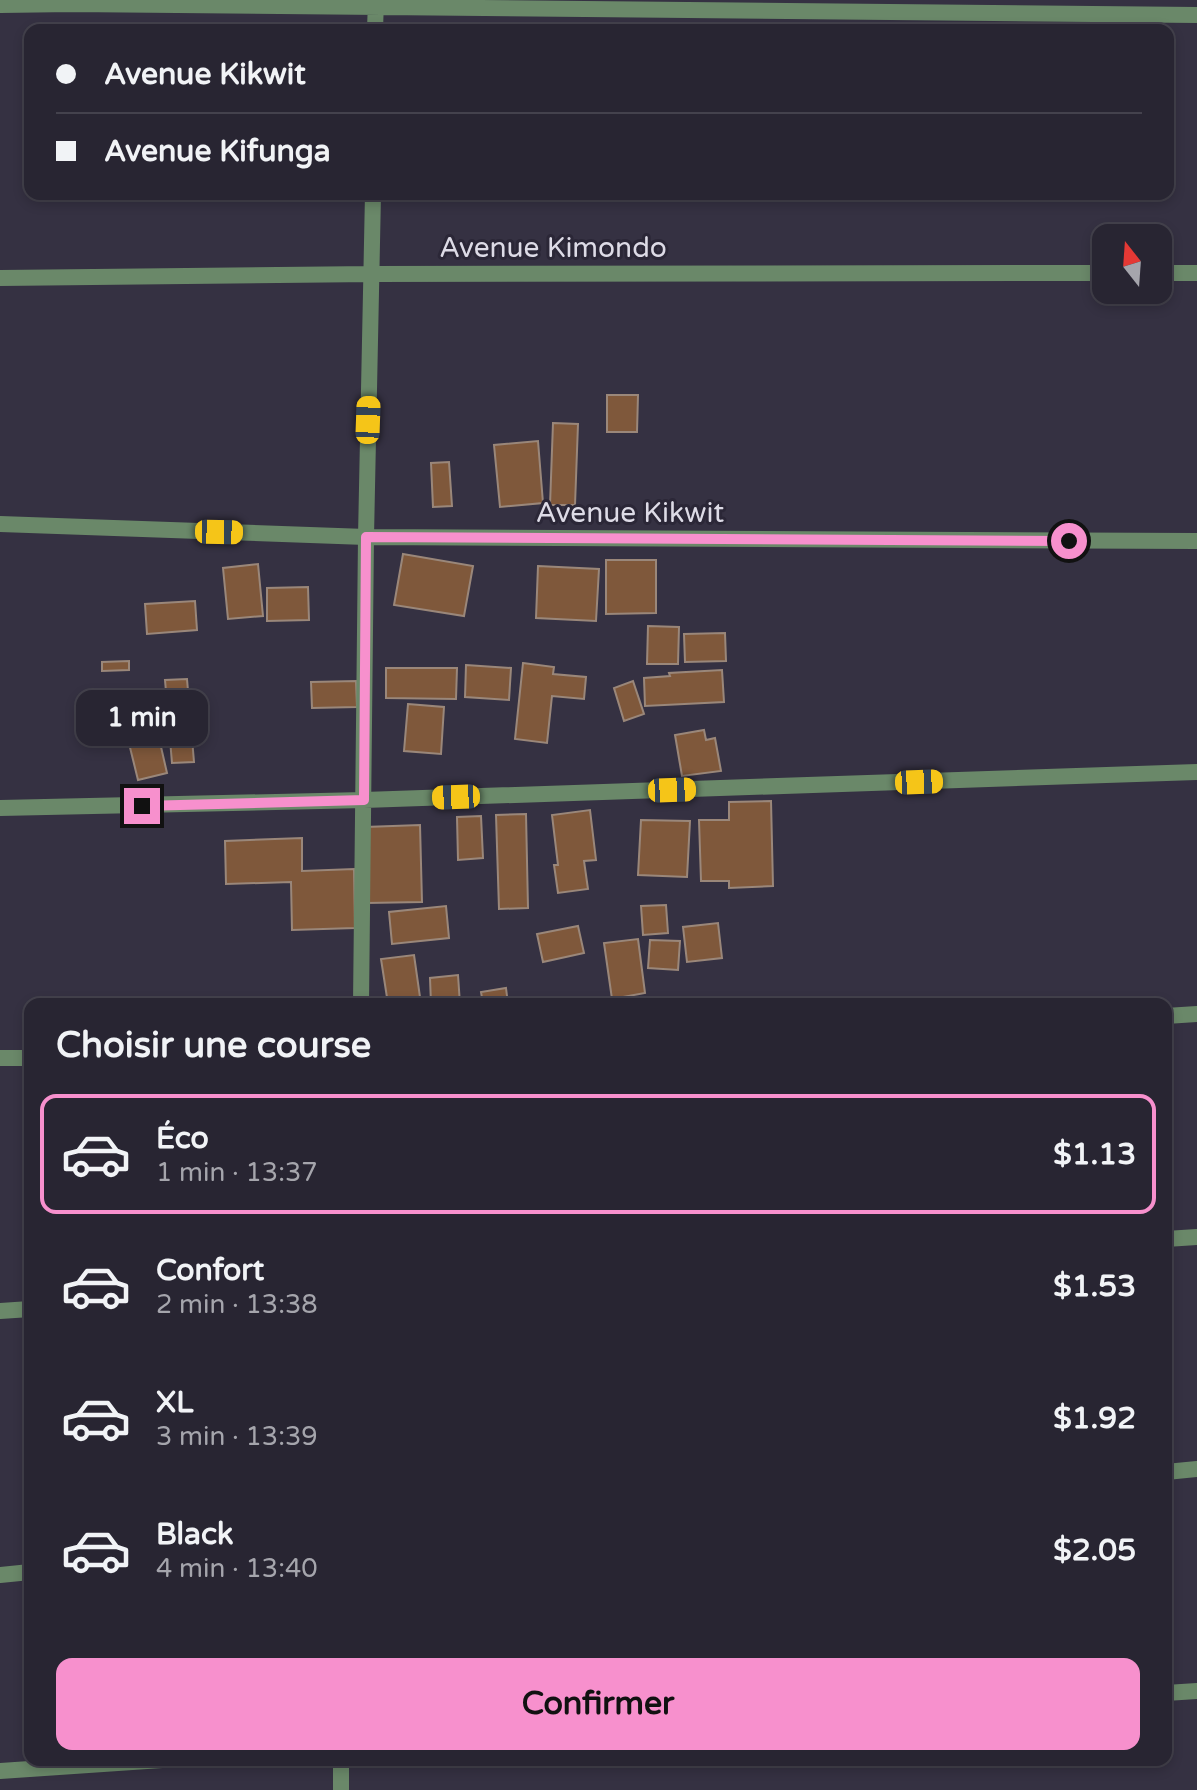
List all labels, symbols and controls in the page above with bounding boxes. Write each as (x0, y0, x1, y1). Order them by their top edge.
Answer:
text: Avenue Kikwit (104, 56, 306, 93)
text: Avenue Kifunga (104, 133, 331, 170)
north arrow (1092, 224, 1172, 304)
map controls (1092, 224, 1172, 304)
street label: Avenue Kimondo (439, 231, 667, 265)
car (355, 396, 381, 444)
street label: Avenue Kikwit (536, 496, 724, 530)
car (195, 520, 243, 544)
route start (1051, 523, 1087, 559)
callout: 1 min (76, 690, 208, 746)
text: 1 min (107, 702, 177, 733)
car (895, 769, 943, 795)
car (648, 777, 696, 803)
car (432, 784, 480, 810)
route end (124, 788, 160, 824)
text: Choisir une course (56, 1024, 371, 1067)
icon: car (60, 1118, 132, 1190)
text: Éco (156, 1120, 209, 1157)
text: $1.13 (1053, 1136, 1136, 1173)
text: 1 min · 13:37 (156, 1157, 318, 1188)
icon: car (60, 1250, 132, 1322)
text: Confort (156, 1252, 264, 1289)
text: $1.53 (1053, 1268, 1136, 1305)
text: 2 min · 13:38 (156, 1289, 318, 1320)
icon: car (60, 1382, 132, 1454)
text: XL (156, 1384, 193, 1421)
text: $1.92 (1053, 1400, 1136, 1437)
text: 3 min · 13:39 (156, 1421, 318, 1452)
icon: car (60, 1514, 132, 1586)
text: Black (156, 1516, 233, 1553)
text: $2.05 (1053, 1532, 1136, 1569)
text: 4 min · 13:40 (156, 1553, 318, 1584)
button: Confirmer (56, 1658, 1140, 1750)

